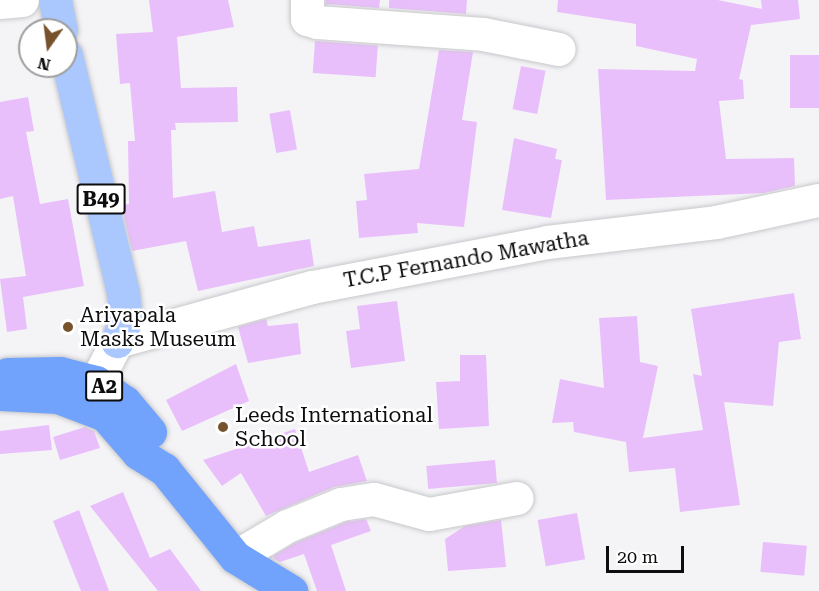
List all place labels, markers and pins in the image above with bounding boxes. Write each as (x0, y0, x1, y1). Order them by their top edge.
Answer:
place label: Ariyapala Masks Museum (80, 302, 236, 352)
marker: Ariyapala Masks Museum (61, 320, 75, 334)
place label: Leeds International School (235, 402, 433, 452)
marker: Leeds International School (216, 420, 230, 434)

